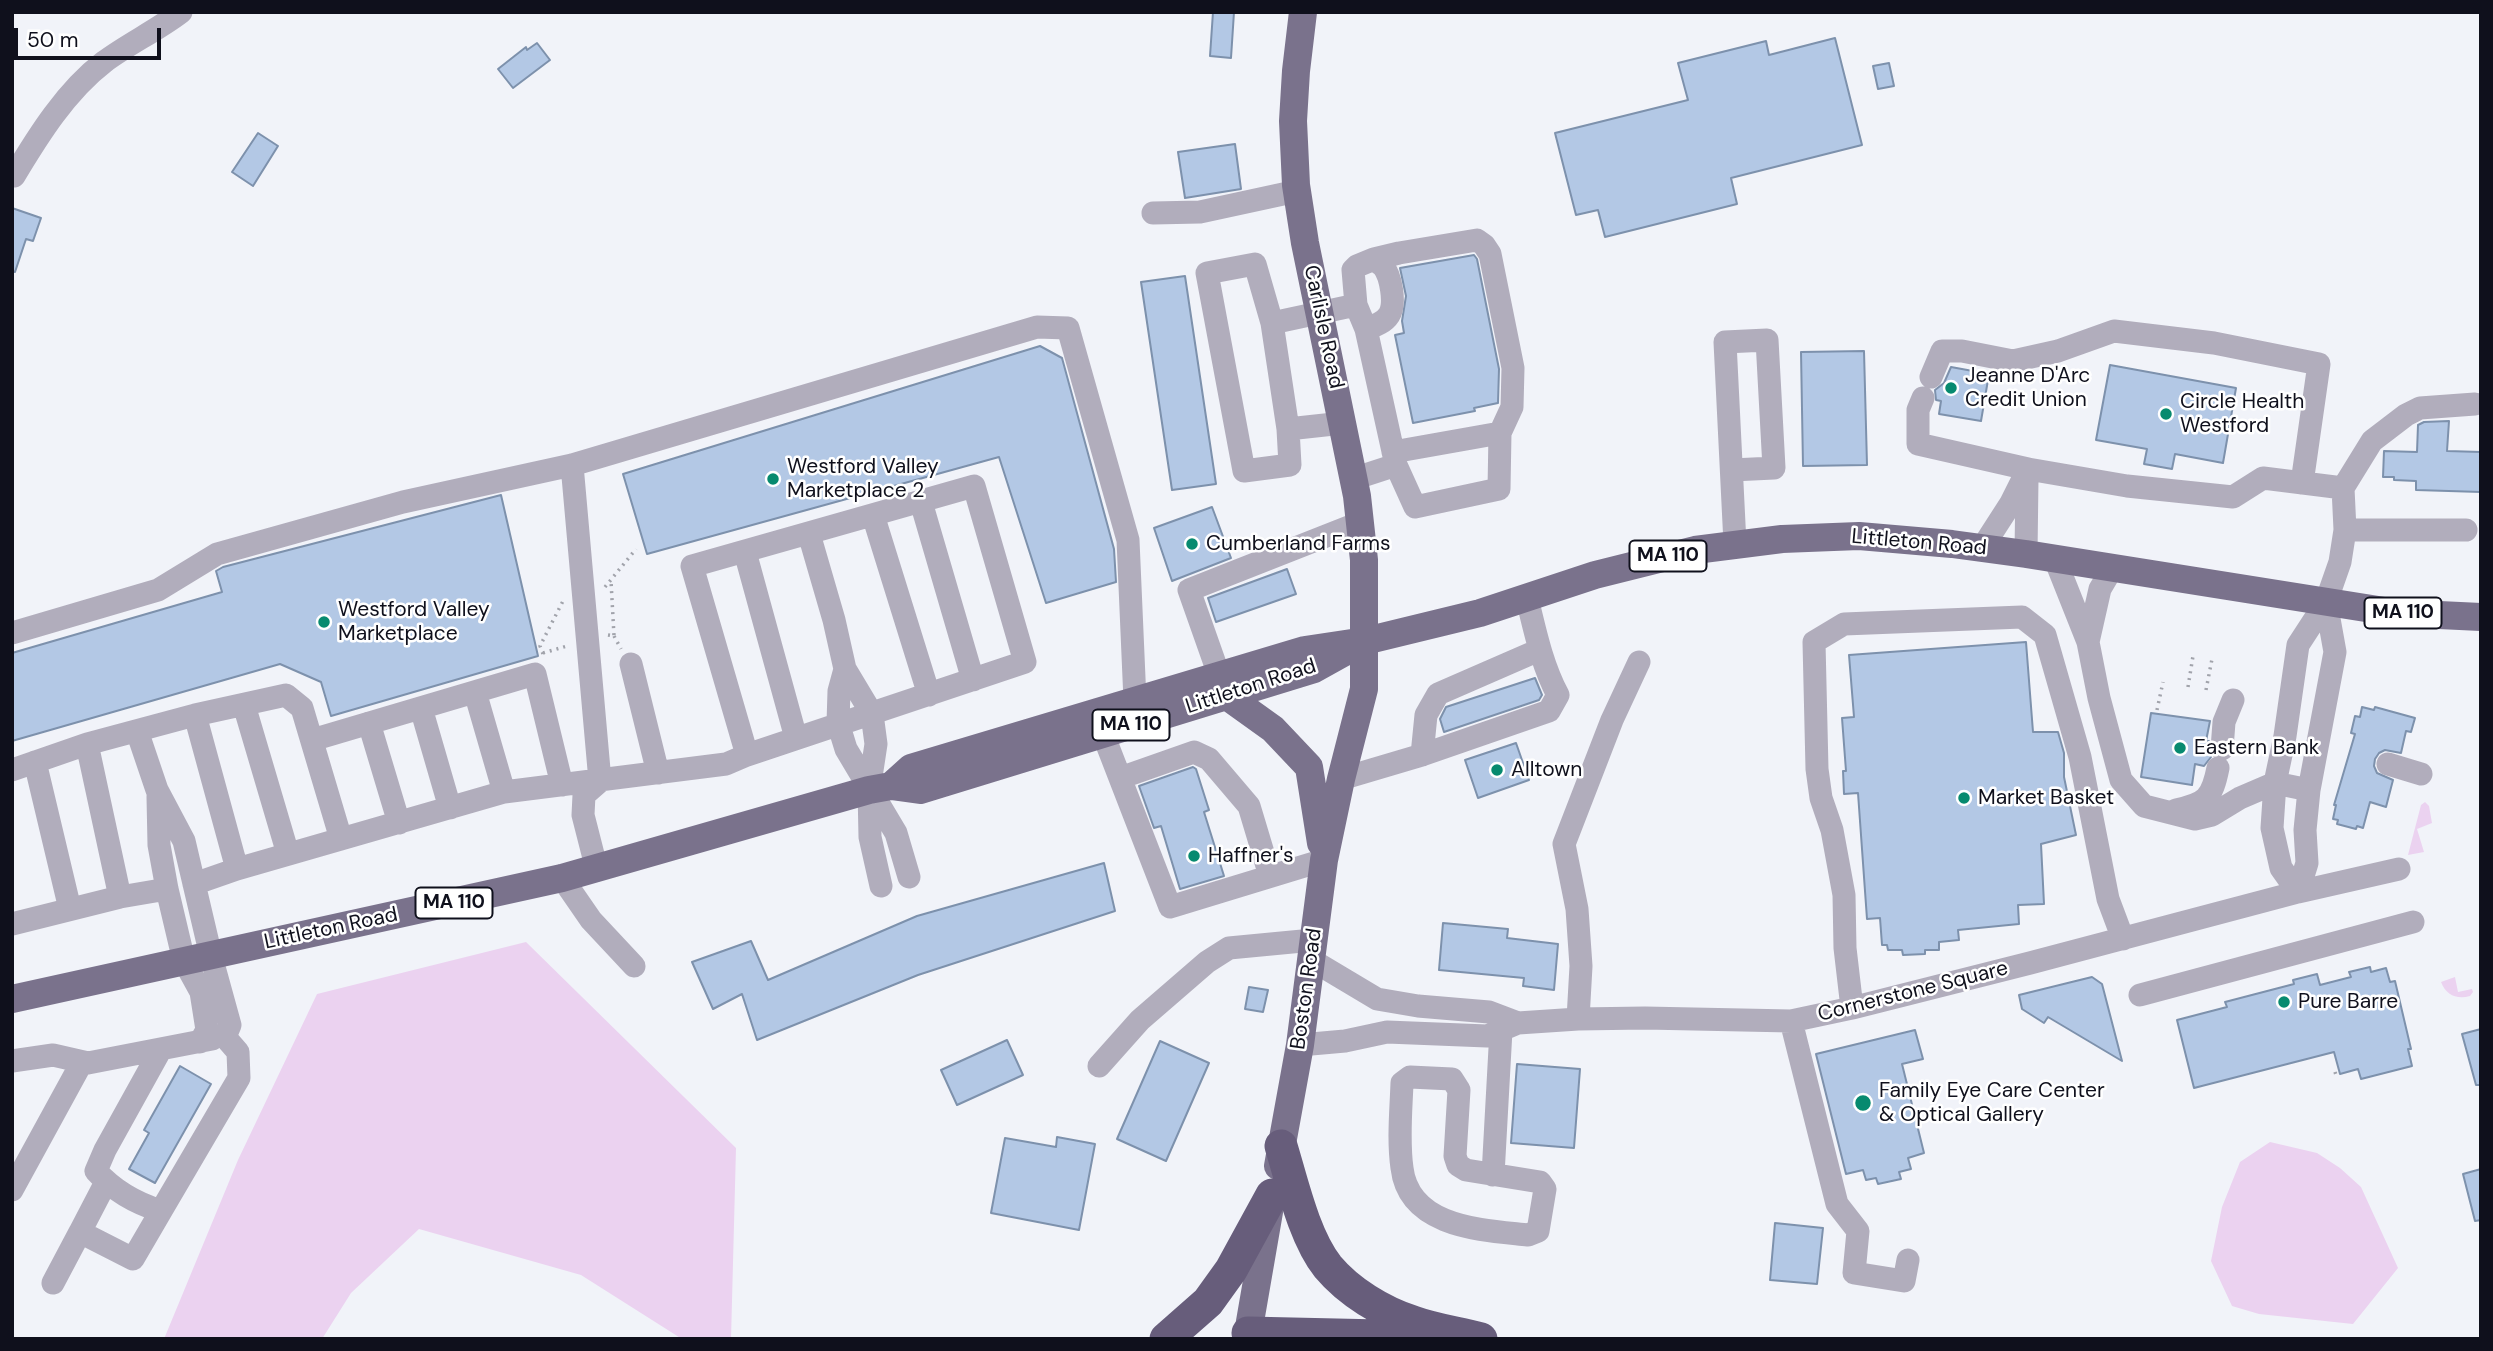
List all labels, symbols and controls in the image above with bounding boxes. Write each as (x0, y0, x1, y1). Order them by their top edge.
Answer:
scale bar (18, 14, 164, 58)
text: 50 m (27, 26, 78, 54)
street label: Carlisle Road (1298, 263, 1348, 391)
place label: Jeanne D'Arc Credit Union (1965, 363, 2090, 413)
marker: Jeanne D'Arc Credit Union (1943, 380, 1959, 396)
place label: Circle Health Westford (2180, 389, 2304, 439)
marker: Circle Health Westford (2158, 406, 2174, 422)
place label: Westford Valley Marketplace 2 (787, 454, 939, 504)
marker: Westford Valley Marketplace 2 (765, 471, 781, 487)
street label: Littleton Road (1850, 525, 1988, 561)
place label: Cumberland Farms (1206, 531, 1391, 557)
marker: Cumberland Farms (1184, 536, 1200, 552)
road number: MA 110 (1630, 540, 1706, 572)
place label: Westford Valley Marketplace (338, 597, 490, 647)
road number: MA 110 (2364, 598, 2442, 628)
marker: Westford Valley Marketplace (316, 614, 332, 630)
street label: Littleton Road (1183, 654, 1319, 720)
road number: MA 110 (1092, 710, 1170, 740)
place label: Eastern Bank (2194, 735, 2319, 761)
marker: Eastern Bank (2172, 740, 2188, 756)
place label: Alltown (1511, 757, 1582, 783)
marker: Alltown (1489, 762, 1505, 778)
place label: Market Basket (1978, 785, 2114, 811)
marker: Market Basket (1956, 790, 1972, 806)
place label: Haffner's (1208, 843, 1294, 869)
marker: Haffner's (1186, 848, 1202, 864)
road number: MA 110 (416, 888, 492, 918)
street label: Littleton Road (262, 903, 400, 955)
street label: Boston Road (1286, 927, 1328, 1051)
street label: Cornerstone Square (1815, 956, 2011, 1028)
place label: Pure Barre (2298, 989, 2398, 1015)
marker: Pure Barre (2276, 994, 2292, 1010)
place label: Family Eye Care Center & Optical Gallery (1879, 1078, 2105, 1128)
marker: Family Eye Care Center & Optical Gallery (1853, 1093, 1873, 1113)

